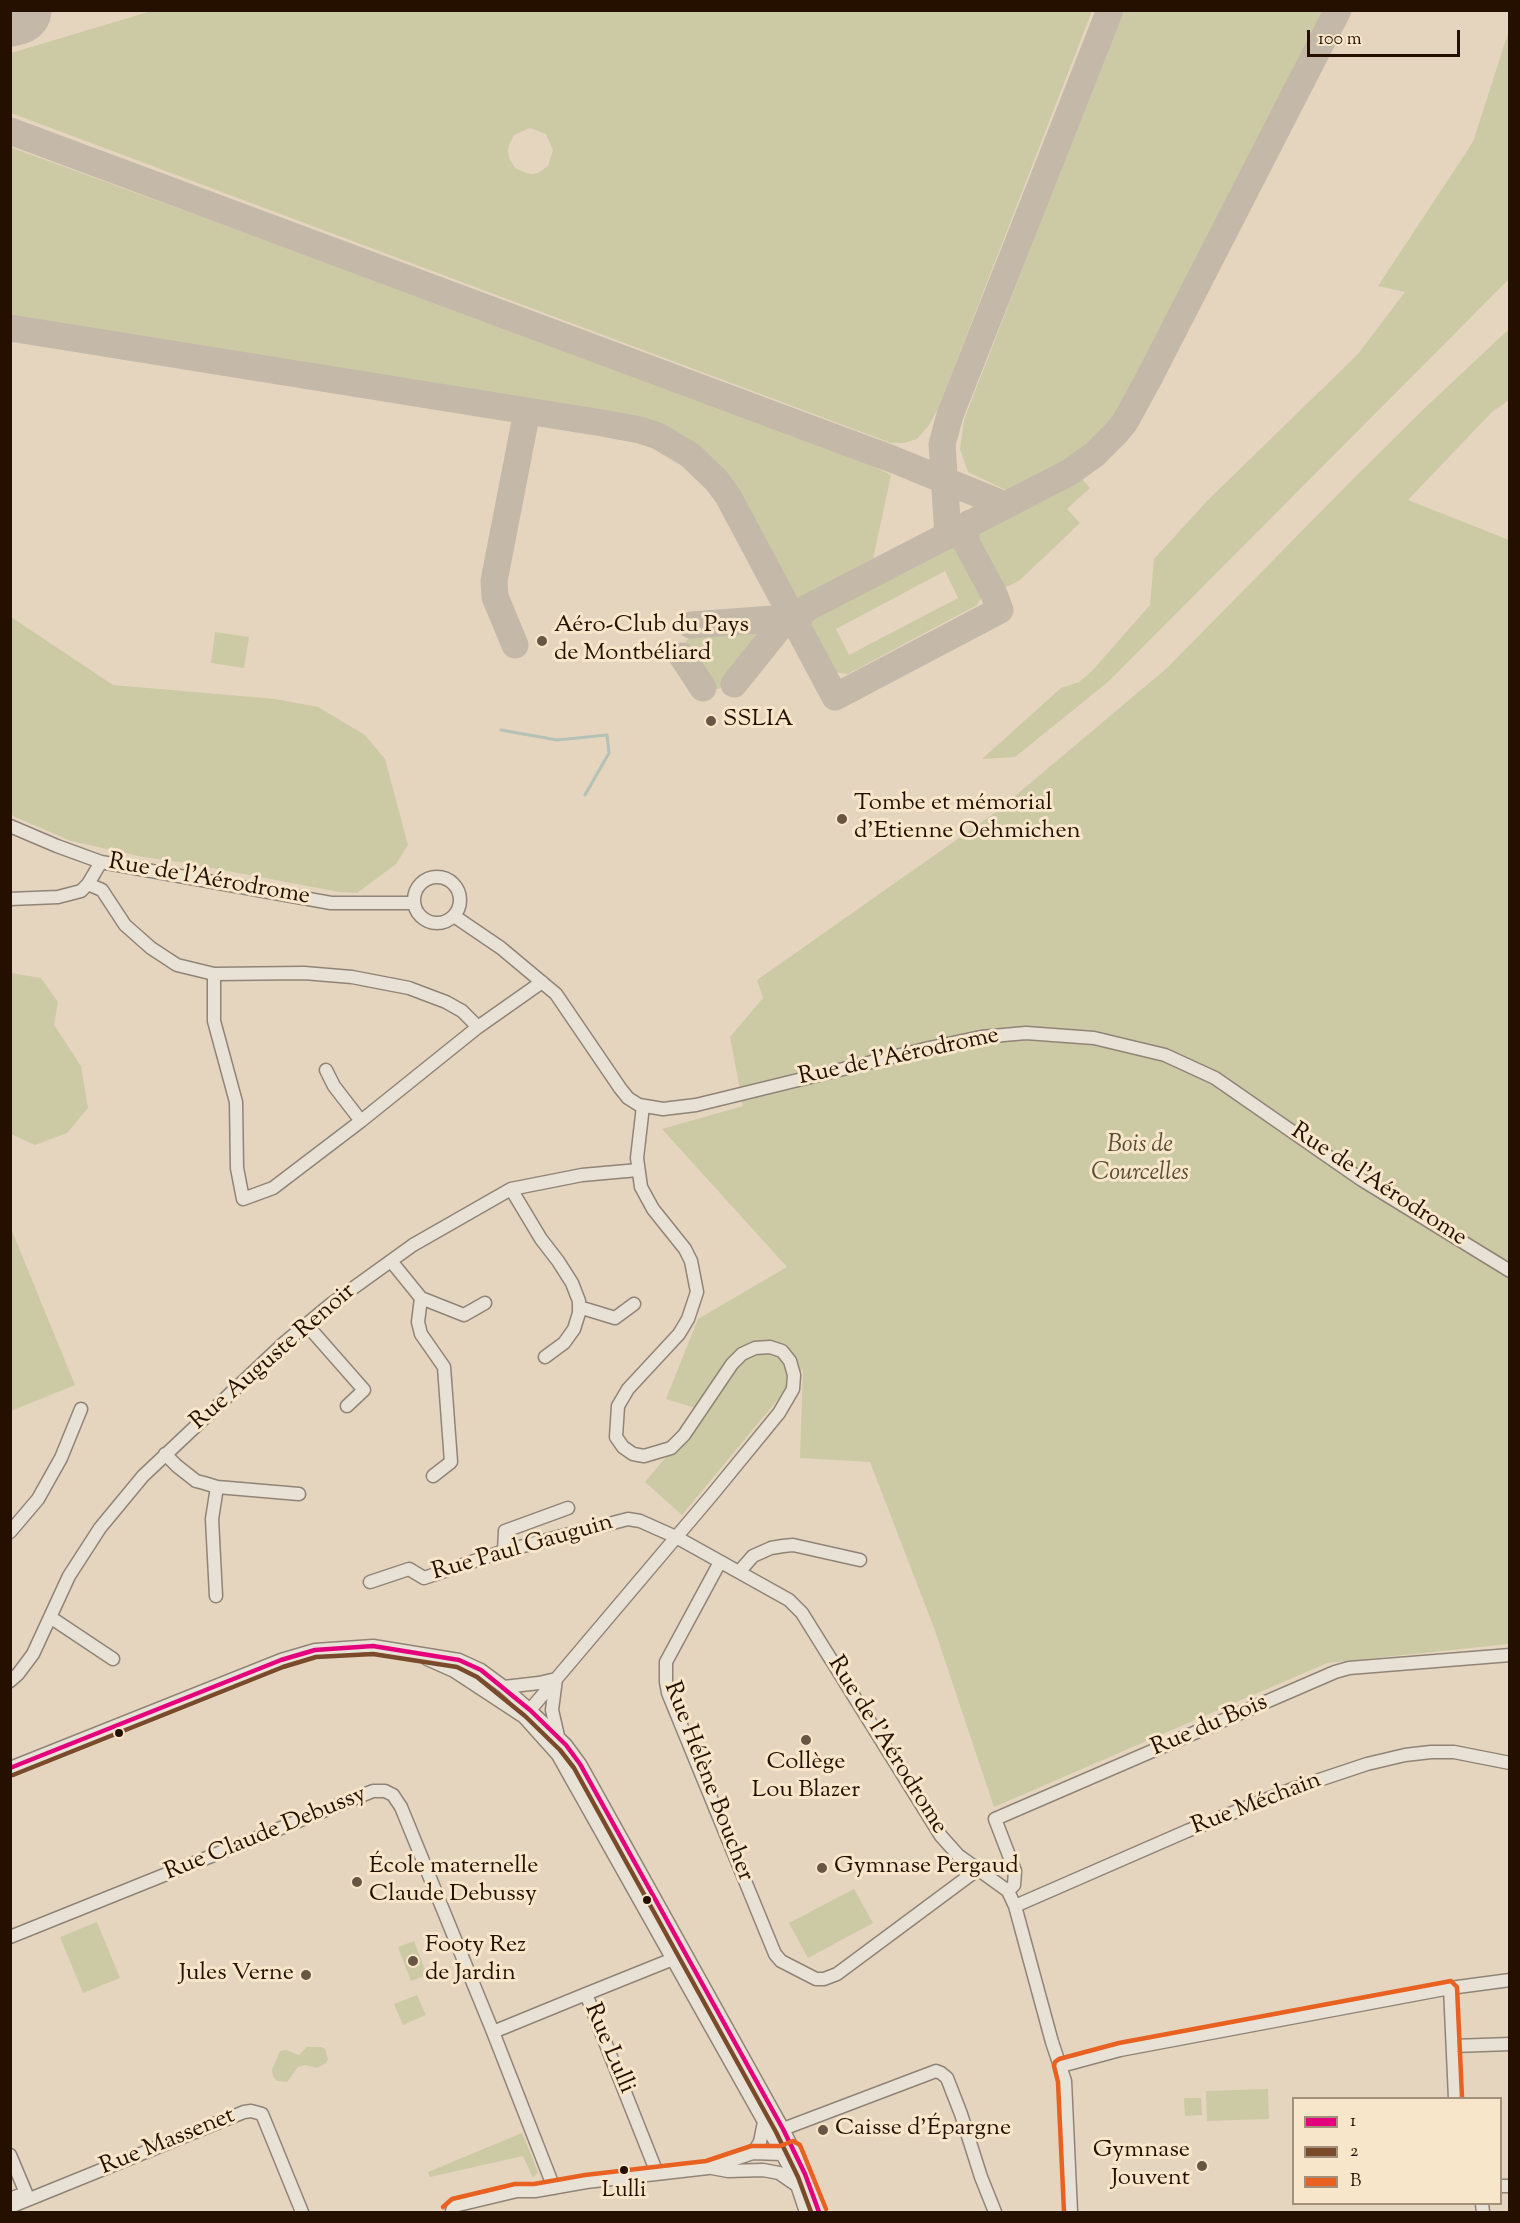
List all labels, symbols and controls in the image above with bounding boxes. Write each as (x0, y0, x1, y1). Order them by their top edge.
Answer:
scale bar (1310, 18, 1463, 56)
text: 100 m (1318, 27, 1362, 53)
place label: Aéro-Club du Pays de Montbéliard (554, 613, 749, 669)
marker: Aéro-Club du Pays de Montbéliard (535, 634, 549, 648)
place label: SSLIA (723, 707, 793, 735)
marker: SSLIA (704, 714, 718, 728)
place label: Tombe et mémorial d'Etienne Oehmichen (854, 791, 1081, 847)
marker: Tombe et mémorial d'Etienne Oehmichen (835, 812, 849, 826)
street label: Rue de l'Aérodrome (106, 849, 312, 913)
street label: Rue de l'Aérodrome (796, 1023, 1002, 1093)
street label: Rue de l'Aérodrome (1285, 1118, 1471, 1254)
park label: Bois de Courcelles (1091, 1133, 1189, 1189)
street label: Rue Auguste Renoir (186, 1279, 362, 1437)
street label: Rue Paul Gauguin (429, 1509, 617, 1589)
street label: Rue de l'Aérodrome (820, 1652, 952, 1840)
street label: Rue Hélène Boucher (656, 1678, 758, 1886)
street label: Rue du Bois (1148, 1690, 1272, 1764)
unlabelled marker (113, 1727, 125, 1739)
marker: Collège Lou Blazer (799, 1733, 813, 1747)
place label: Collège Lou Blazer (752, 1750, 860, 1806)
street label: Rue Méchain (1188, 1767, 1326, 1843)
street label: Rue Claude Debussy (161, 1781, 371, 1889)
place label: École maternelle Claude Debussy (369, 1854, 539, 1910)
place label: Gymnase Pergaud (834, 1854, 1019, 1882)
marker: Gymnase Pergaud (815, 1861, 829, 1875)
marker: École maternelle Claude Debussy (350, 1875, 364, 1889)
unlabelled marker (641, 1894, 653, 1906)
place label: Footy Rez de Jardin (425, 1933, 526, 1989)
marker: Footy Rez de Jardin (406, 1954, 420, 1968)
place label: Jules Verne (179, 1961, 294, 1989)
marker: Jules Verne (299, 1968, 313, 1982)
street label: Rue Lulli (576, 2000, 640, 2098)
legend (1292, 2097, 1502, 2205)
street label: Rue Massenet (96, 2103, 240, 2183)
text: 1 (1350, 2109, 1356, 2135)
place label: Caisse d'Épargne (835, 2116, 1011, 2144)
marker: Caisse d'Épargne (816, 2123, 830, 2137)
place label: Gymnase Jouvent (1093, 2138, 1190, 2194)
text: 2 (1350, 2139, 1358, 2165)
marker: Gymnase Jouvent (1195, 2159, 1209, 2173)
marker: Lulli (618, 2164, 630, 2176)
text: B (1350, 2169, 1361, 2195)
place label: Lulli (602, 2179, 646, 2205)

